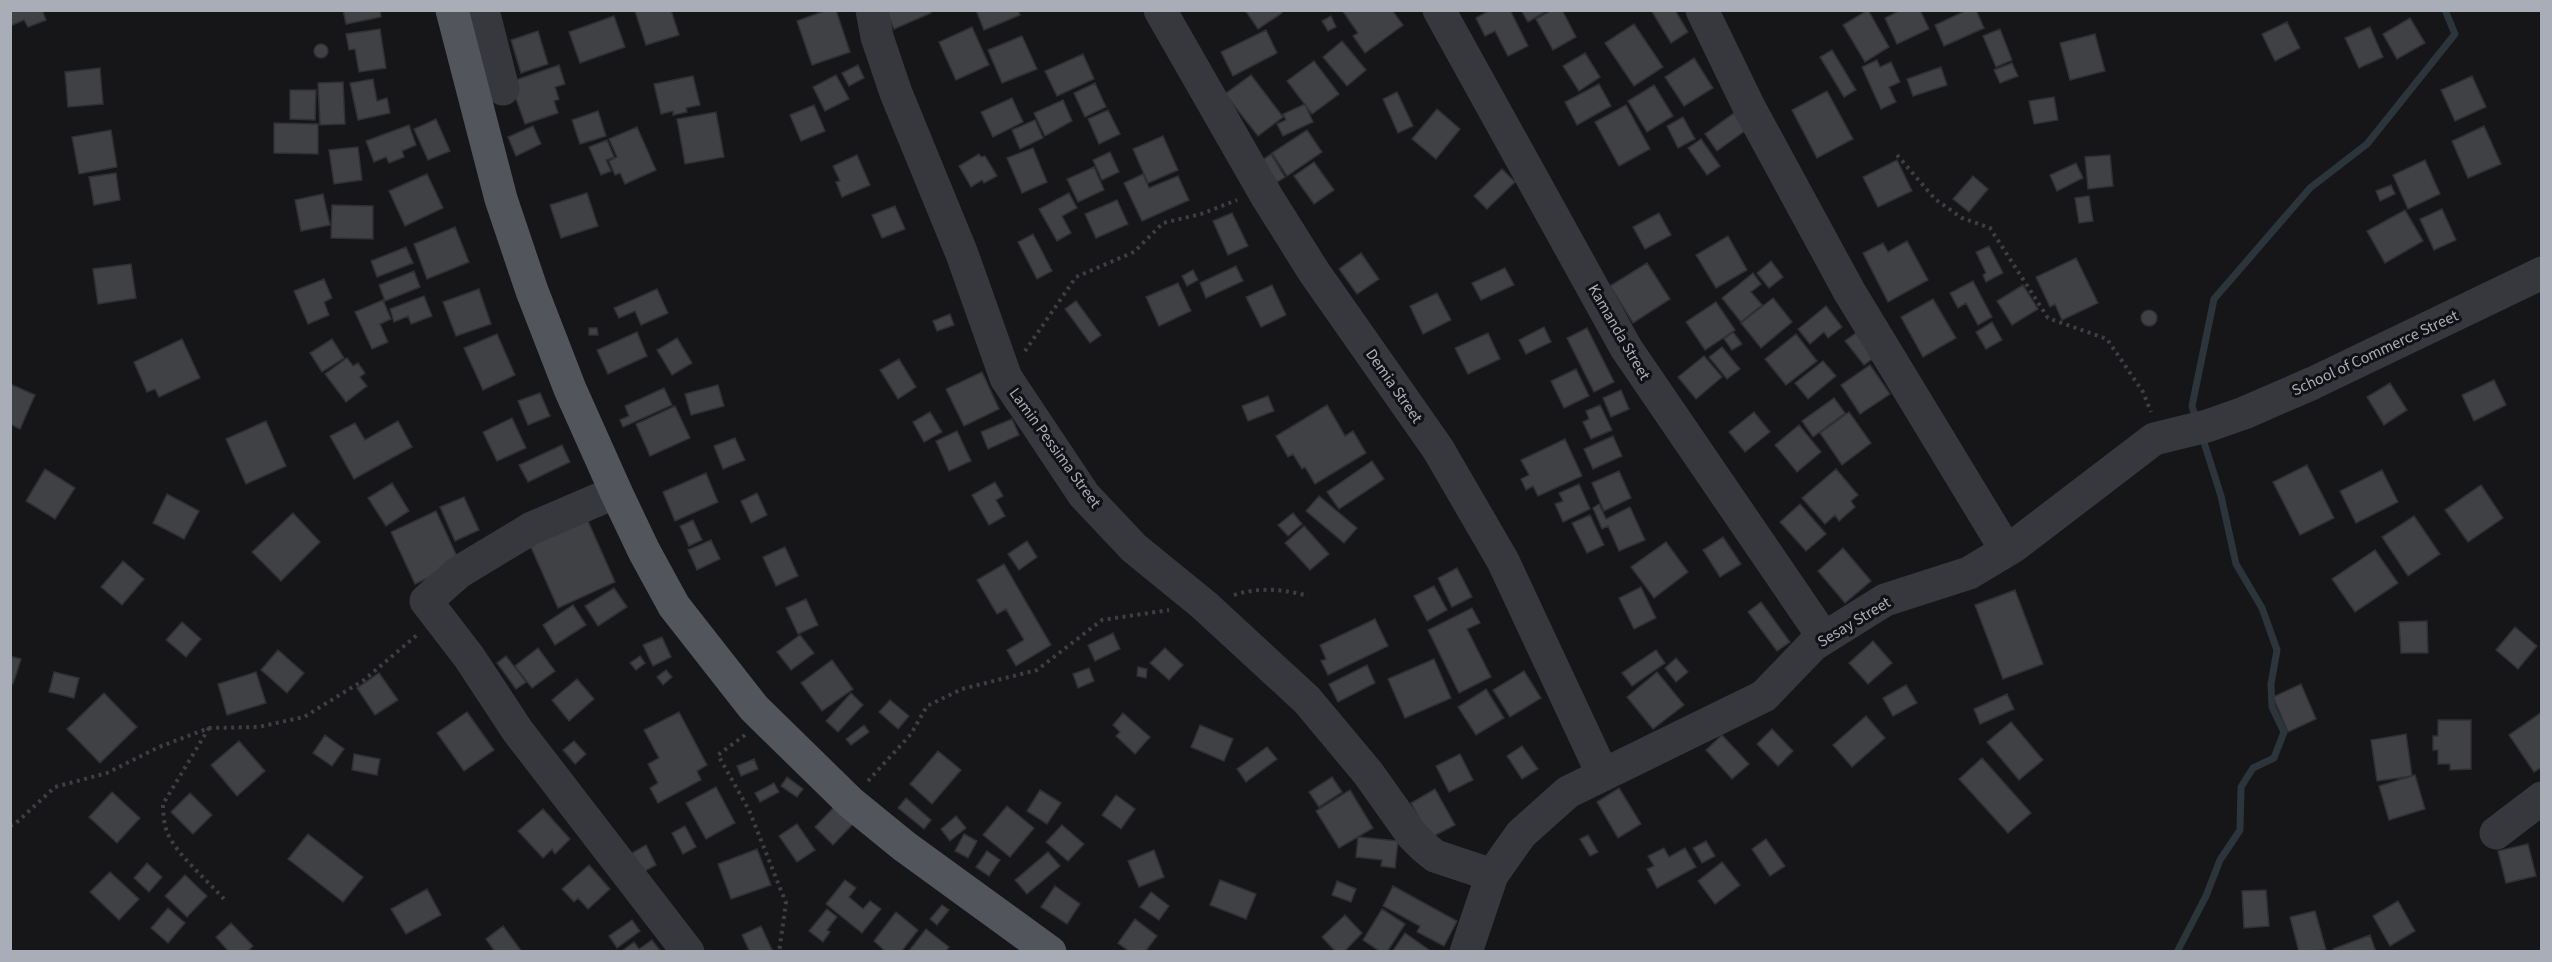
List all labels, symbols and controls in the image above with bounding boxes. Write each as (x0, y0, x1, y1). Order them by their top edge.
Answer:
street label: Kamanda Street (1583, 280, 1656, 385)
street label: School of Commerce Street (2288, 304, 2462, 401)
street label: Demia Street (1360, 344, 1428, 428)
street label: Lamin Pessima Street (1004, 383, 1106, 513)
street label: Sesay Street (1813, 591, 1895, 653)

